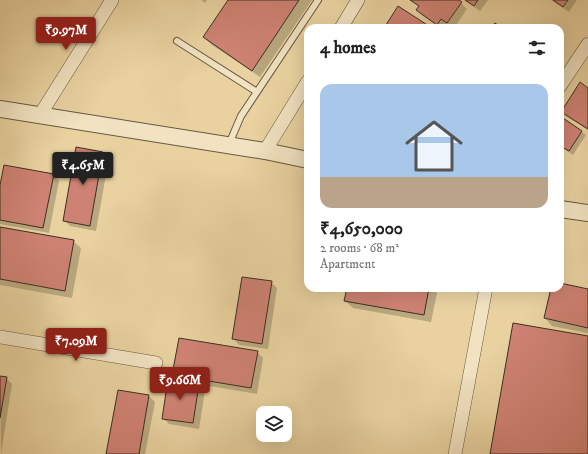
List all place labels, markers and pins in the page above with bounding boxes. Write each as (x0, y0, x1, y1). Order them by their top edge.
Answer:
pin: ₹9.97M (33, 17, 99, 51)
pin: ₹4.65M (50, 152, 116, 186)
pin: ₹7.09M (43, 328, 109, 362)
pin: ₹9.66M (147, 367, 213, 401)

